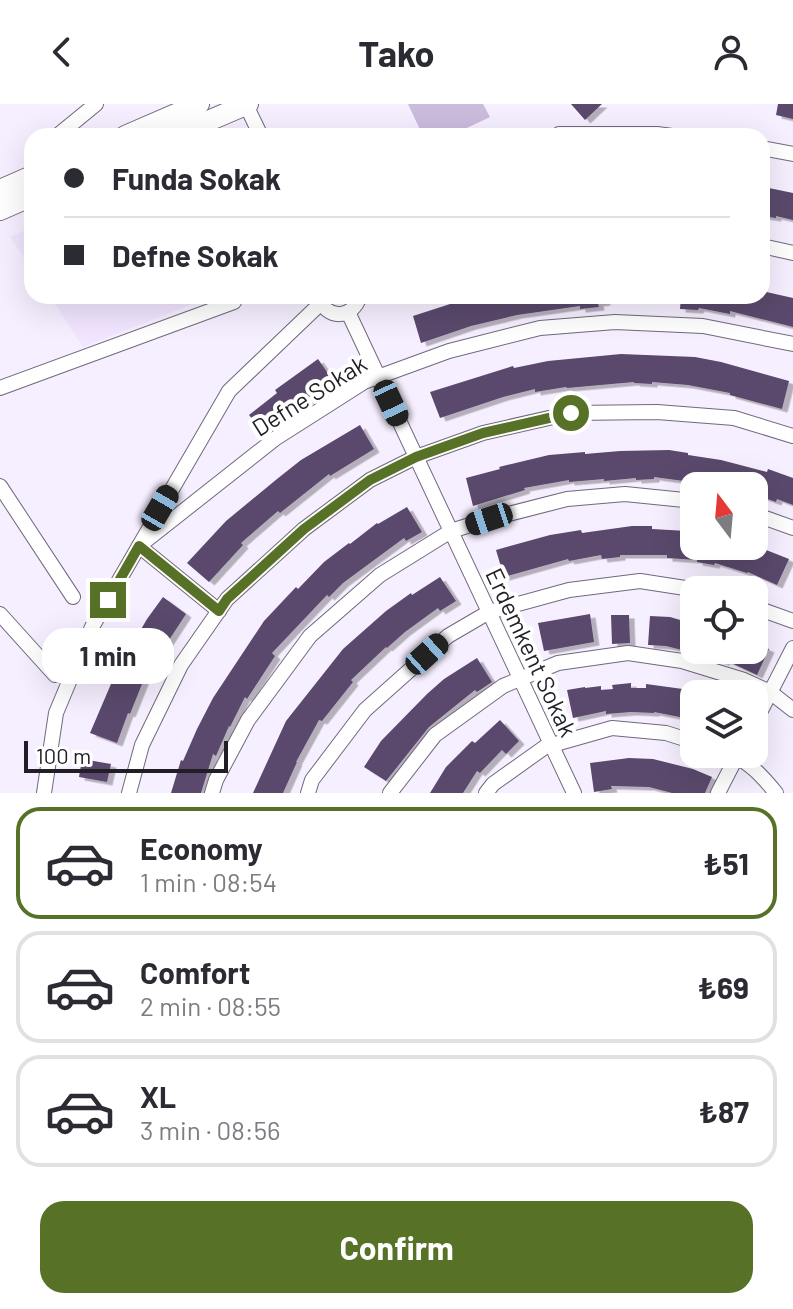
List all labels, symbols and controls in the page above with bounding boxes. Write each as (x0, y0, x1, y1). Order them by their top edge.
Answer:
icon: back (40, 30, 84, 74)
icon: person (709, 30, 753, 74)
text: Tako (358, 31, 435, 74)
text: Funda Sokak (112, 160, 281, 196)
text: Defne Sokak (112, 237, 279, 273)
street label: Defne Sokak (246, 348, 372, 442)
car (370, 376, 412, 430)
route start (553, 395, 589, 431)
north arrow (680, 472, 768, 560)
map controls (680, 472, 768, 768)
car (138, 481, 182, 535)
car (462, 500, 516, 538)
street label: Erdemkent Sokak (480, 563, 584, 741)
button: locate (680, 576, 768, 664)
route end (90, 582, 126, 618)
callout: 1 min (42, 628, 174, 684)
car (401, 629, 453, 679)
text: 1 min (80, 640, 136, 671)
button: layers (680, 680, 768, 768)
scale bar (24, 737, 228, 773)
text: 100 m (36, 742, 91, 768)
icon: car (44, 827, 116, 899)
text: Economy (140, 830, 263, 866)
text: ₺51 (703, 845, 749, 881)
text: 1 min · 08:54 (140, 866, 277, 897)
icon: car (44, 951, 116, 1023)
text: Comfort (140, 954, 250, 990)
text: ₺69 (698, 969, 749, 1005)
text: 2 min · 08:55 (140, 990, 281, 1021)
icon: car (44, 1075, 116, 1147)
text: XL (140, 1078, 176, 1114)
text: ₺87 (698, 1093, 749, 1129)
text: 3 min · 08:56 (140, 1114, 280, 1145)
button: Confirm (40, 1201, 753, 1293)

